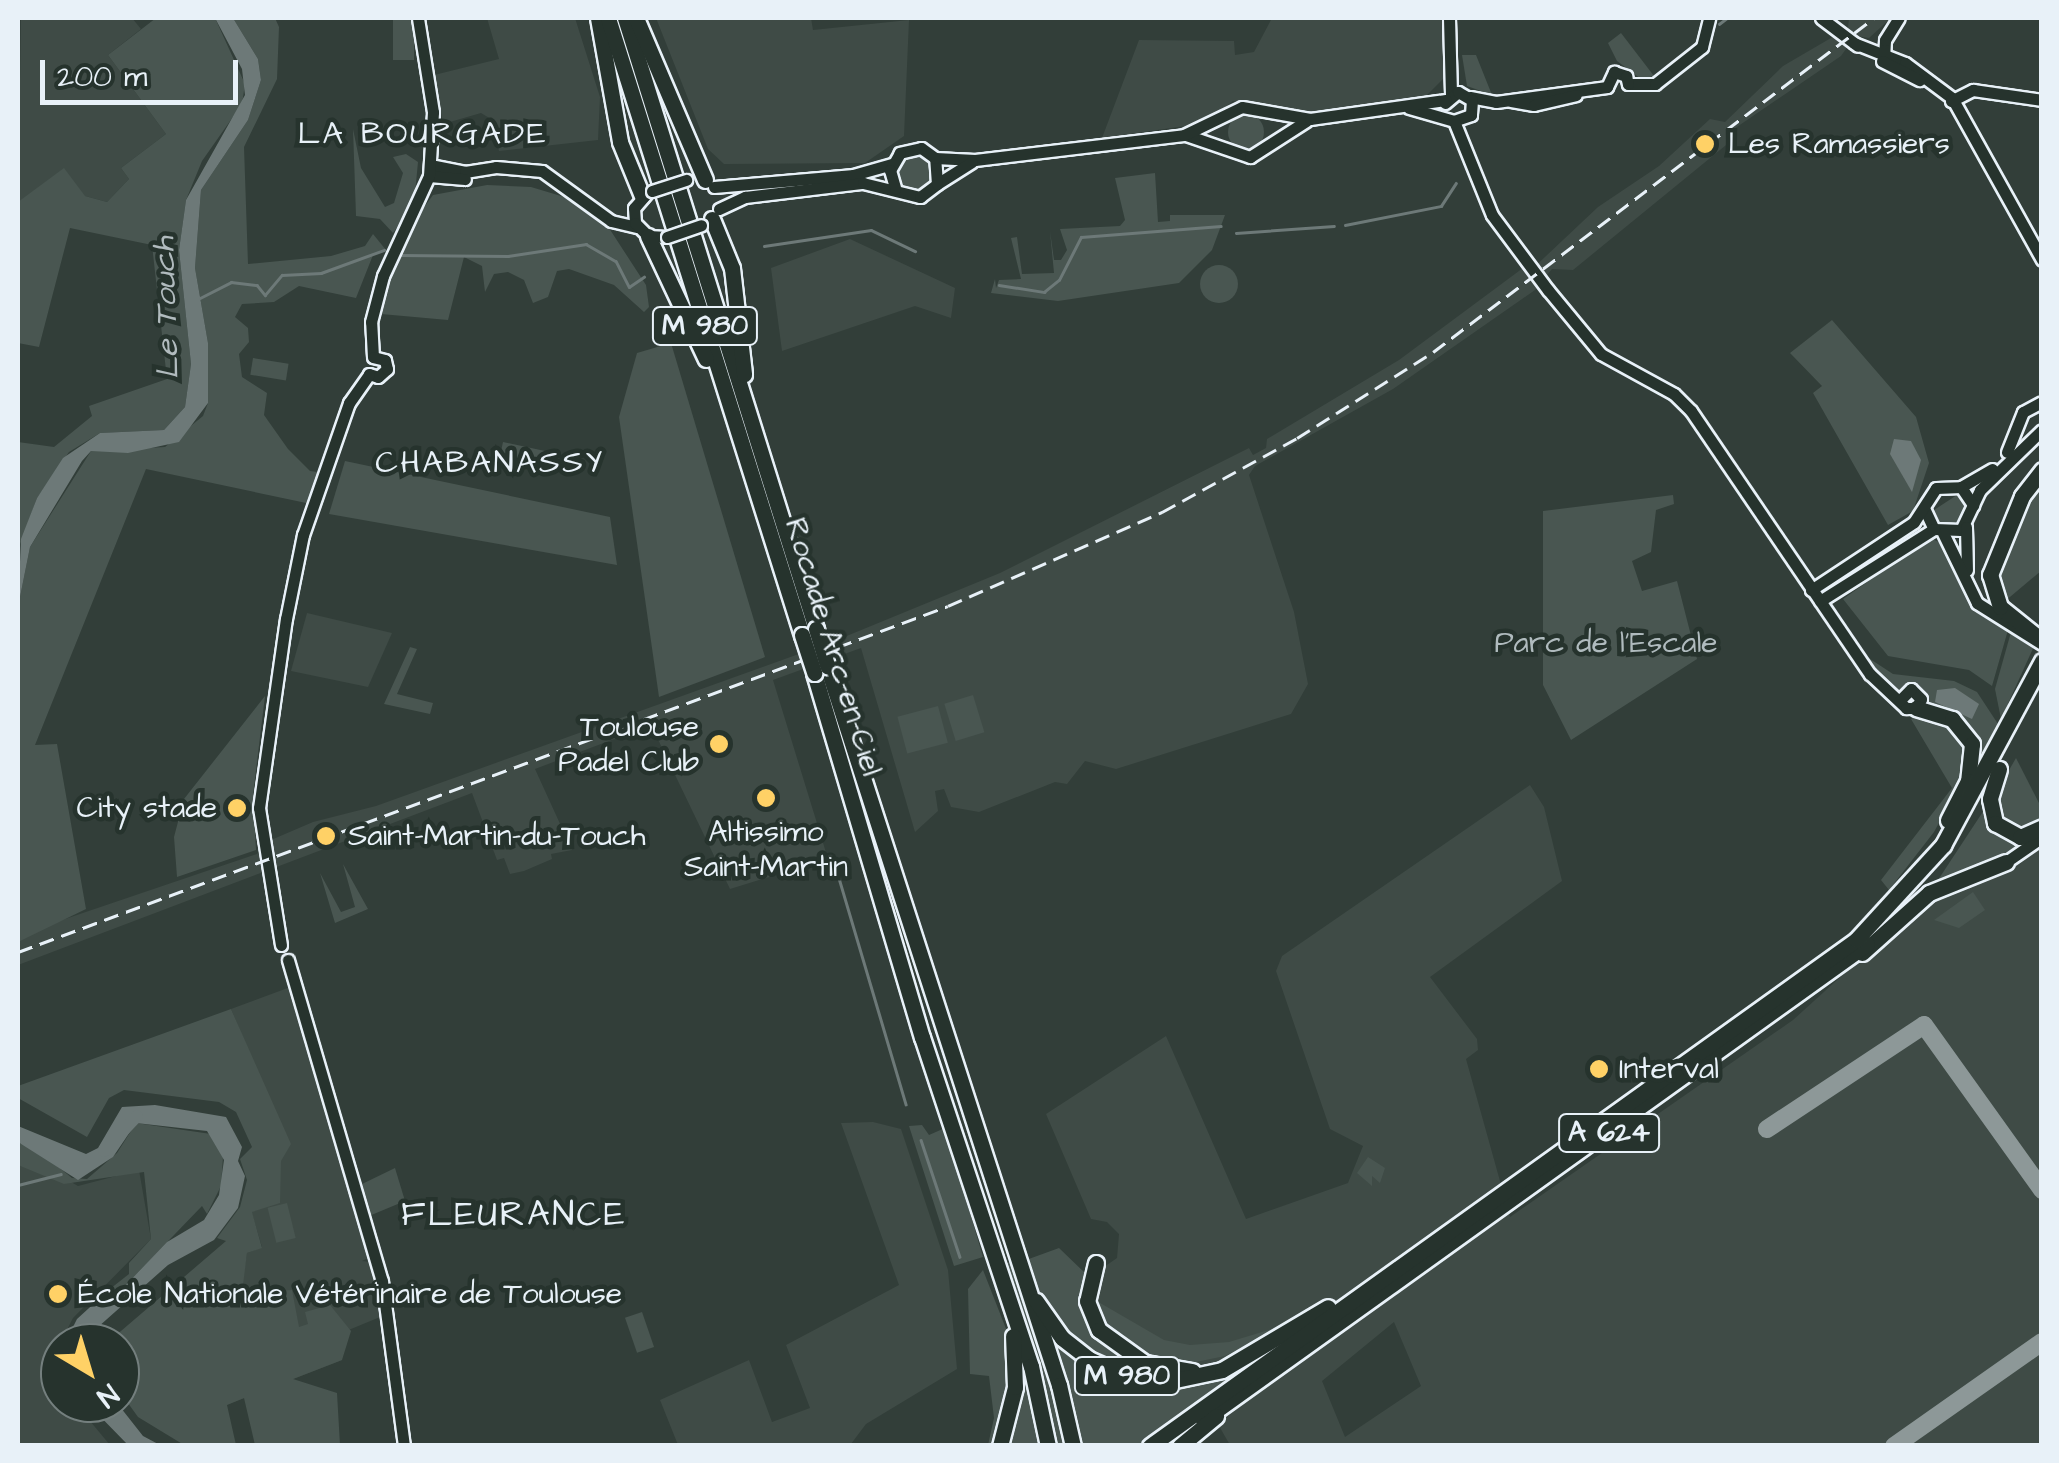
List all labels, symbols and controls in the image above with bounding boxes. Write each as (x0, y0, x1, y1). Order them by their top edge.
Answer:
scale bar (45, 40, 242, 102)
text: 200 m (57, 56, 147, 98)
district label: LA BOURGADE (298, 115, 548, 153)
place label: Les Ramassiers (1728, 126, 1950, 162)
marker: Les Ramassiers (1692, 131, 1718, 157)
water label: Le Touch (145, 236, 189, 380)
road number: M 980 (650, 303, 760, 349)
district label: CHABANASSY (375, 444, 605, 482)
street label: Rocade Arc-en-Ciel (777, 514, 889, 780)
park label: Parc de l’Escale (1494, 625, 1718, 661)
place label: Toulouse Padel Club (558, 709, 699, 780)
marker: Toulouse Padel Club (708, 733, 730, 755)
marker: Altissimo Saint-Martin (755, 787, 777, 809)
place label: City stade (77, 790, 217, 826)
marker: City stade (226, 797, 248, 819)
place label: Altissimo Saint-Martin (684, 814, 848, 884)
place label: Saint-Martin-du-Touch (348, 818, 646, 854)
marker: Saint-Martin-du-Touch (313, 823, 339, 849)
place label: Interval (1619, 1051, 1719, 1087)
marker: Interval (1588, 1058, 1610, 1080)
road number: A 624 (1556, 1110, 1662, 1156)
district label: FLEURANCE (401, 1194, 627, 1236)
place label: École Nationale Vétérinaire de Toulouse (78, 1276, 622, 1312)
marker: École Nationale Vétérinaire de Toulouse (47, 1283, 69, 1305)
north arrow (40, 1323, 140, 1423)
road number: M 980 (1072, 1353, 1182, 1399)
text: N (89, 1375, 126, 1416)

